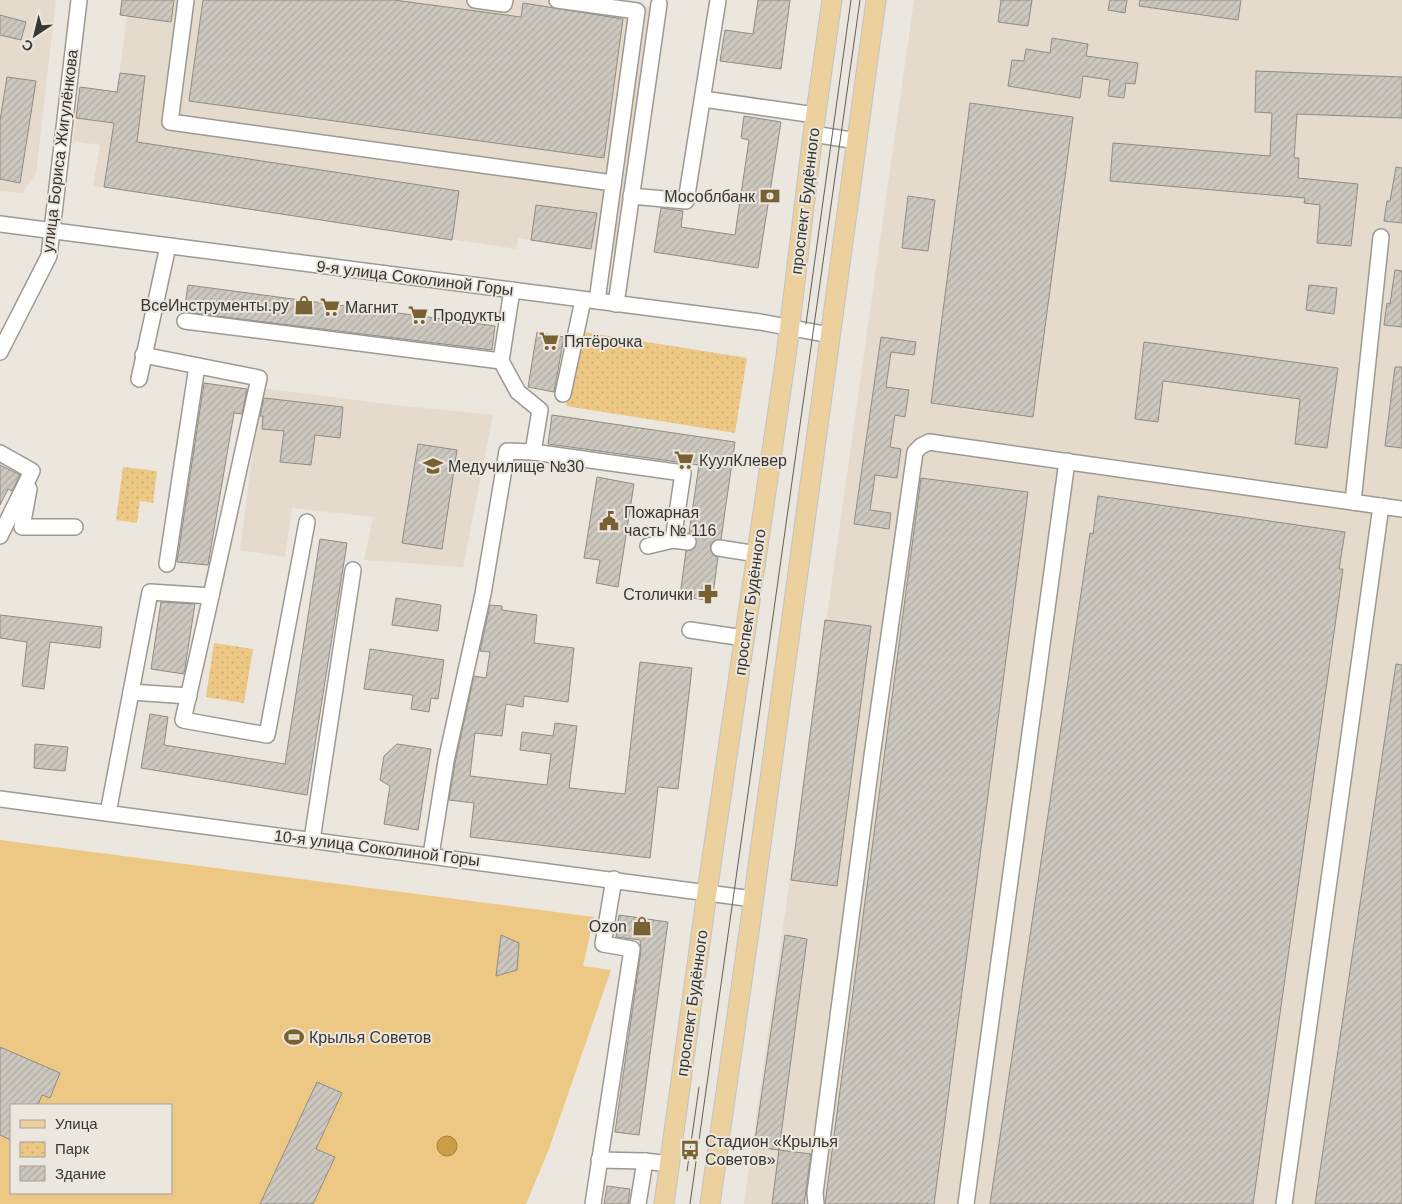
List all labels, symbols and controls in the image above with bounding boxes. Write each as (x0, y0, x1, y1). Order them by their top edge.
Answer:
north arrow (10, 10, 60, 60)
text: С (19, 36, 36, 55)
street label: улица Бориса Жигулёнкова (39, 48, 81, 254)
street label: проспект Будённого (788, 127, 822, 275)
bank icon: Мособлбанк (759, 185, 781, 207)
place label: Мособлбанк (664, 188, 756, 205)
street label: 9-я улица Соколиной Горы (316, 257, 514, 299)
shop icon: ВсеИнструменты.ру (293, 294, 315, 316)
supermarket icon: Магнит (319, 296, 341, 318)
place label: ВсеИнструменты.ру (141, 297, 289, 314)
place label: Магнит (345, 299, 399, 316)
supermarket icon: Продукты (407, 304, 429, 326)
place label: Продукты (433, 307, 505, 324)
supermarket icon: Пятёрочка (538, 330, 560, 352)
place label: Пятёрочка (564, 333, 643, 350)
supermarket icon: КуулКлевер (673, 449, 695, 471)
place label: КуулКлевер (699, 452, 787, 469)
school or university icon: Медучилище №30 (422, 455, 444, 477)
place label: Медучилище №30 (448, 458, 584, 475)
place label: Пожарная часть № 116 (624, 504, 717, 539)
public building icon: Пожарная часть № 116 (598, 510, 620, 532)
street label: проспект Будённого (731, 528, 769, 676)
pharmacy icon: Столички (697, 583, 719, 605)
place label: Столички (623, 586, 693, 603)
street label: 10-я улица Соколиной Горы (273, 827, 481, 869)
shop icon: Ozon (631, 915, 653, 937)
place label: Ozon (589, 918, 627, 935)
street label: проспект Будённого (673, 929, 711, 1077)
sports icon: Крылья Советов (283, 1026, 305, 1048)
place label: Крылья Советов (309, 1029, 431, 1046)
legend (10, 1104, 172, 1194)
text: Улица (55, 1115, 98, 1132)
place label: Стадион «Крылья Советов» (705, 1133, 838, 1168)
bus stop icon: Стадион «Крылья Советов» (679, 1139, 701, 1161)
text: Парк (55, 1140, 89, 1157)
text: Здание (55, 1165, 106, 1182)

